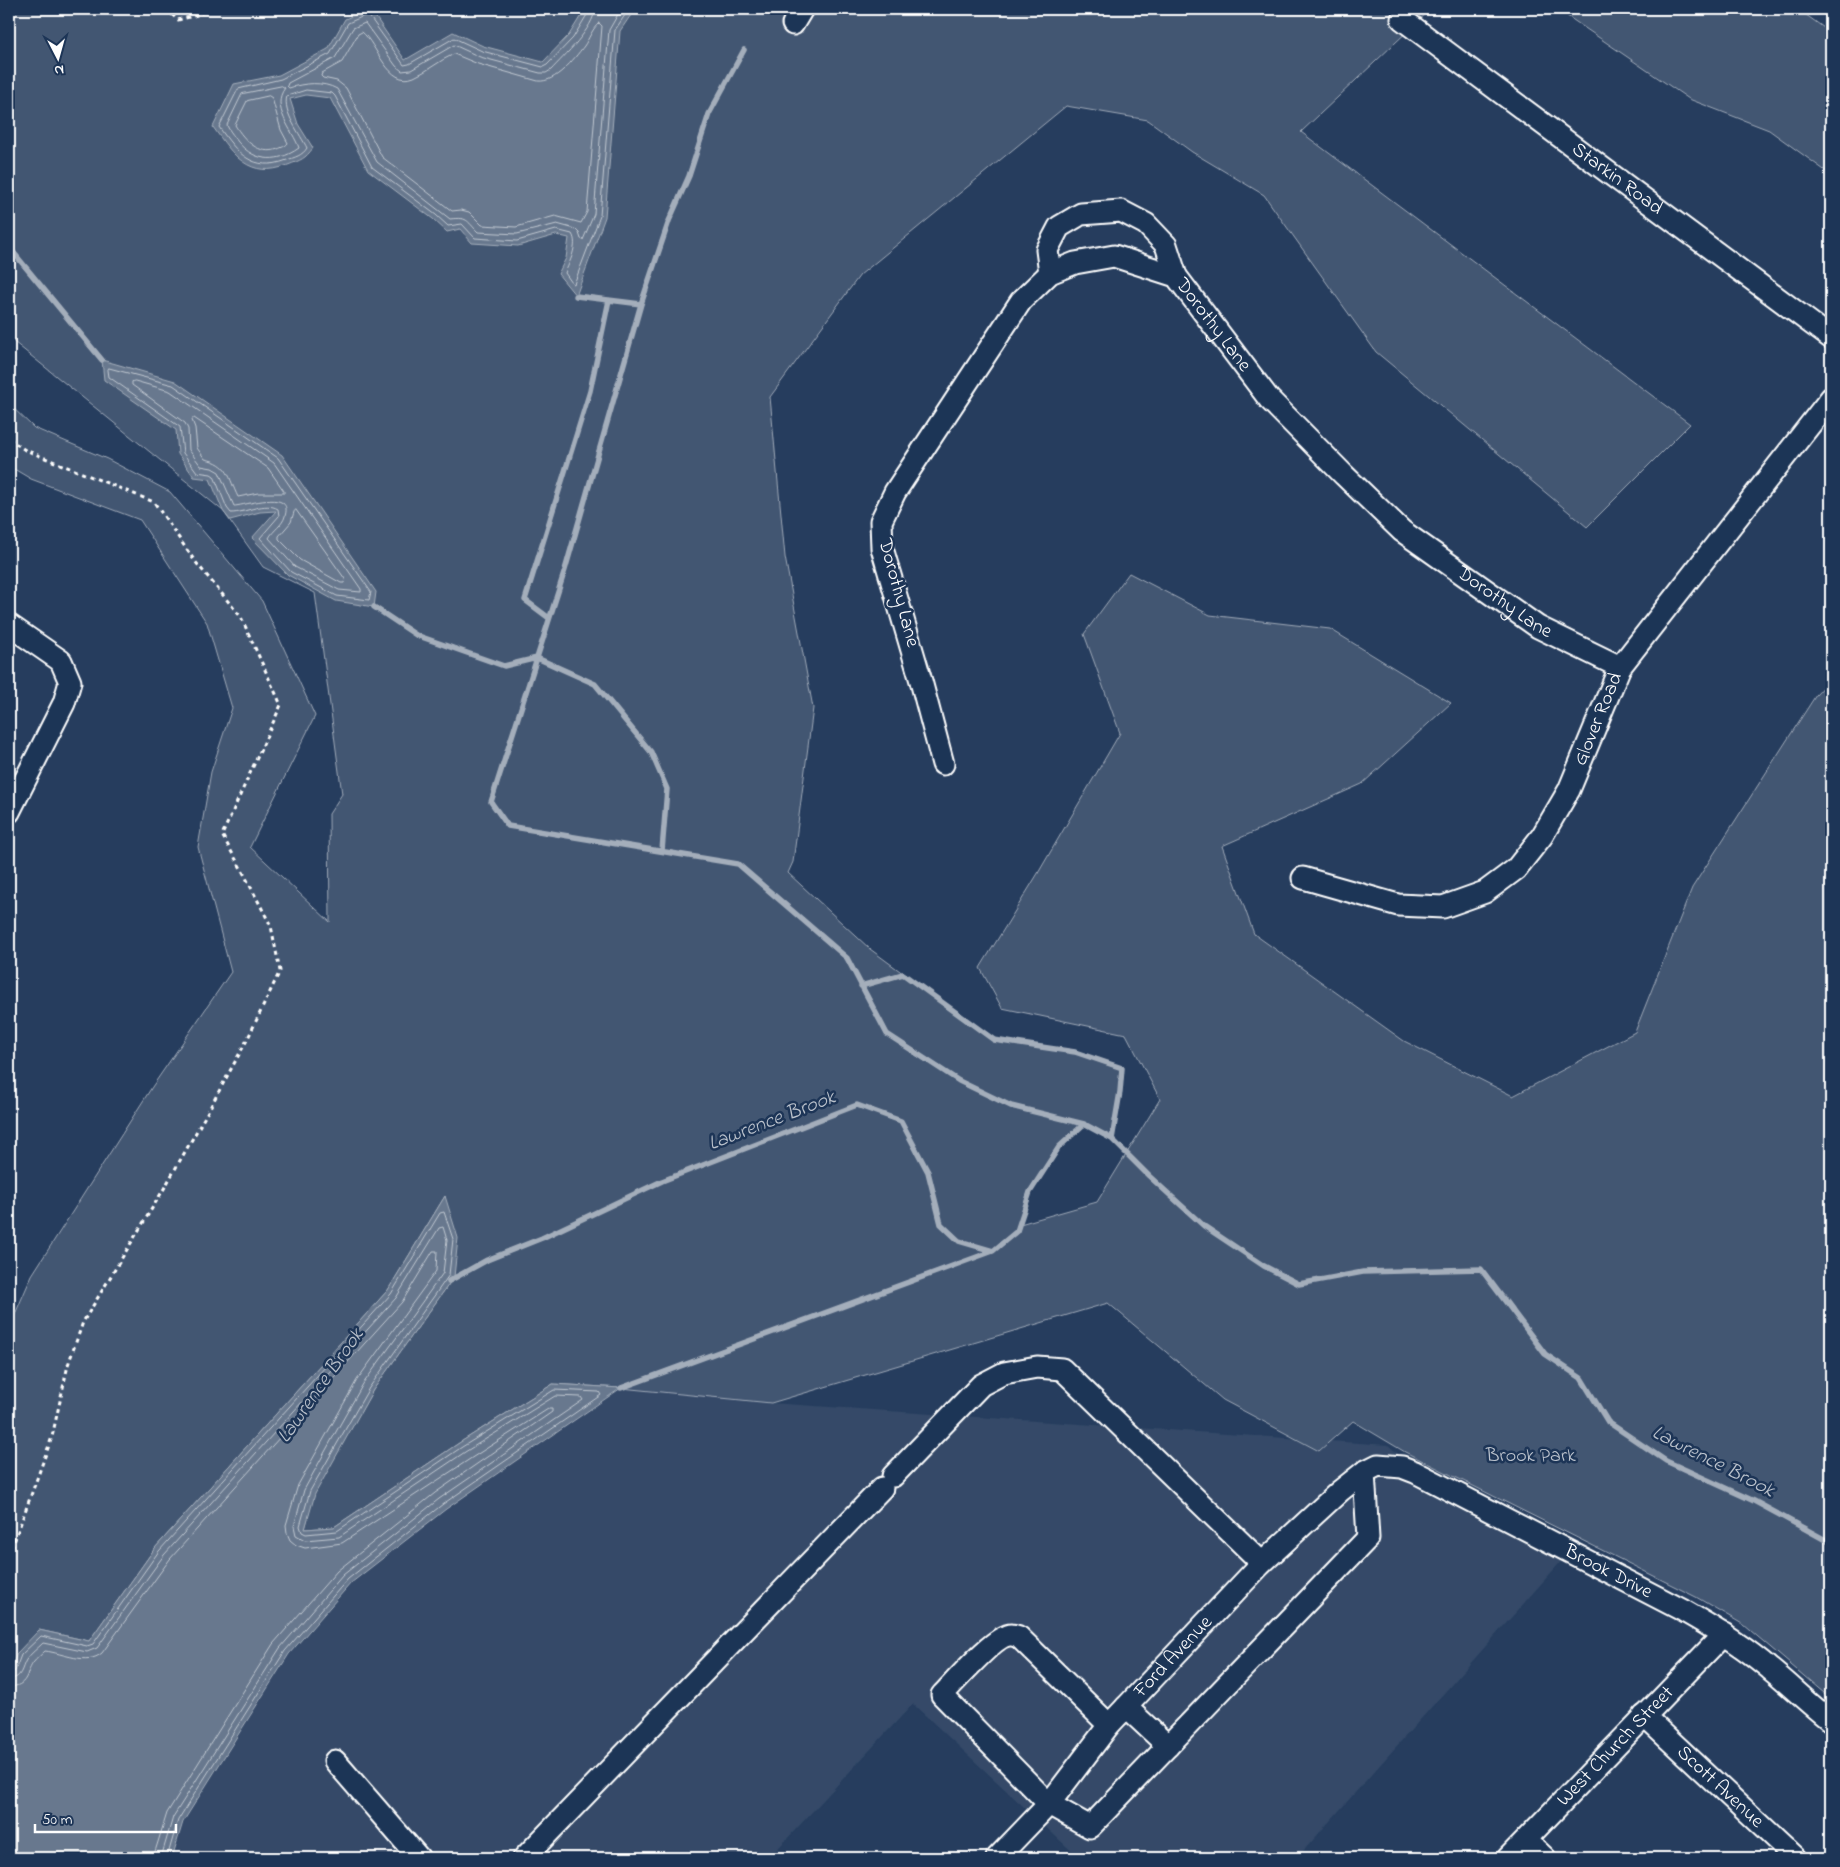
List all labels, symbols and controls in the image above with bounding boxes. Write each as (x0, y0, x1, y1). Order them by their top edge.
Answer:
north arrow (32, 32, 82, 82)
text: N (53, 59, 65, 80)
street label: Starkin Road (1565, 135, 1669, 223)
street label: Dorothy Lane (1167, 271, 1258, 378)
street label: Dorothy Lane (869, 535, 926, 650)
street label: Dorothy Lane (1449, 559, 1557, 646)
street label: Glover Road (1566, 668, 1631, 770)
water label: Lawrence Brook (704, 1083, 841, 1159)
water label: Lawrence Brook (270, 1322, 372, 1450)
water label: Lawrence Brook (1646, 1418, 1780, 1506)
park label: Brook Park (1485, 1442, 1576, 1471)
street label: Brook Drive (1558, 1537, 1657, 1607)
street label: Ford Avenue (1127, 1609, 1220, 1705)
street label: West Church Street (1550, 1679, 1681, 1813)
street label: Scott Avenue (1670, 1739, 1770, 1835)
scale bar (35, 1802, 176, 1834)
text: 50 m (42, 1809, 73, 1831)

